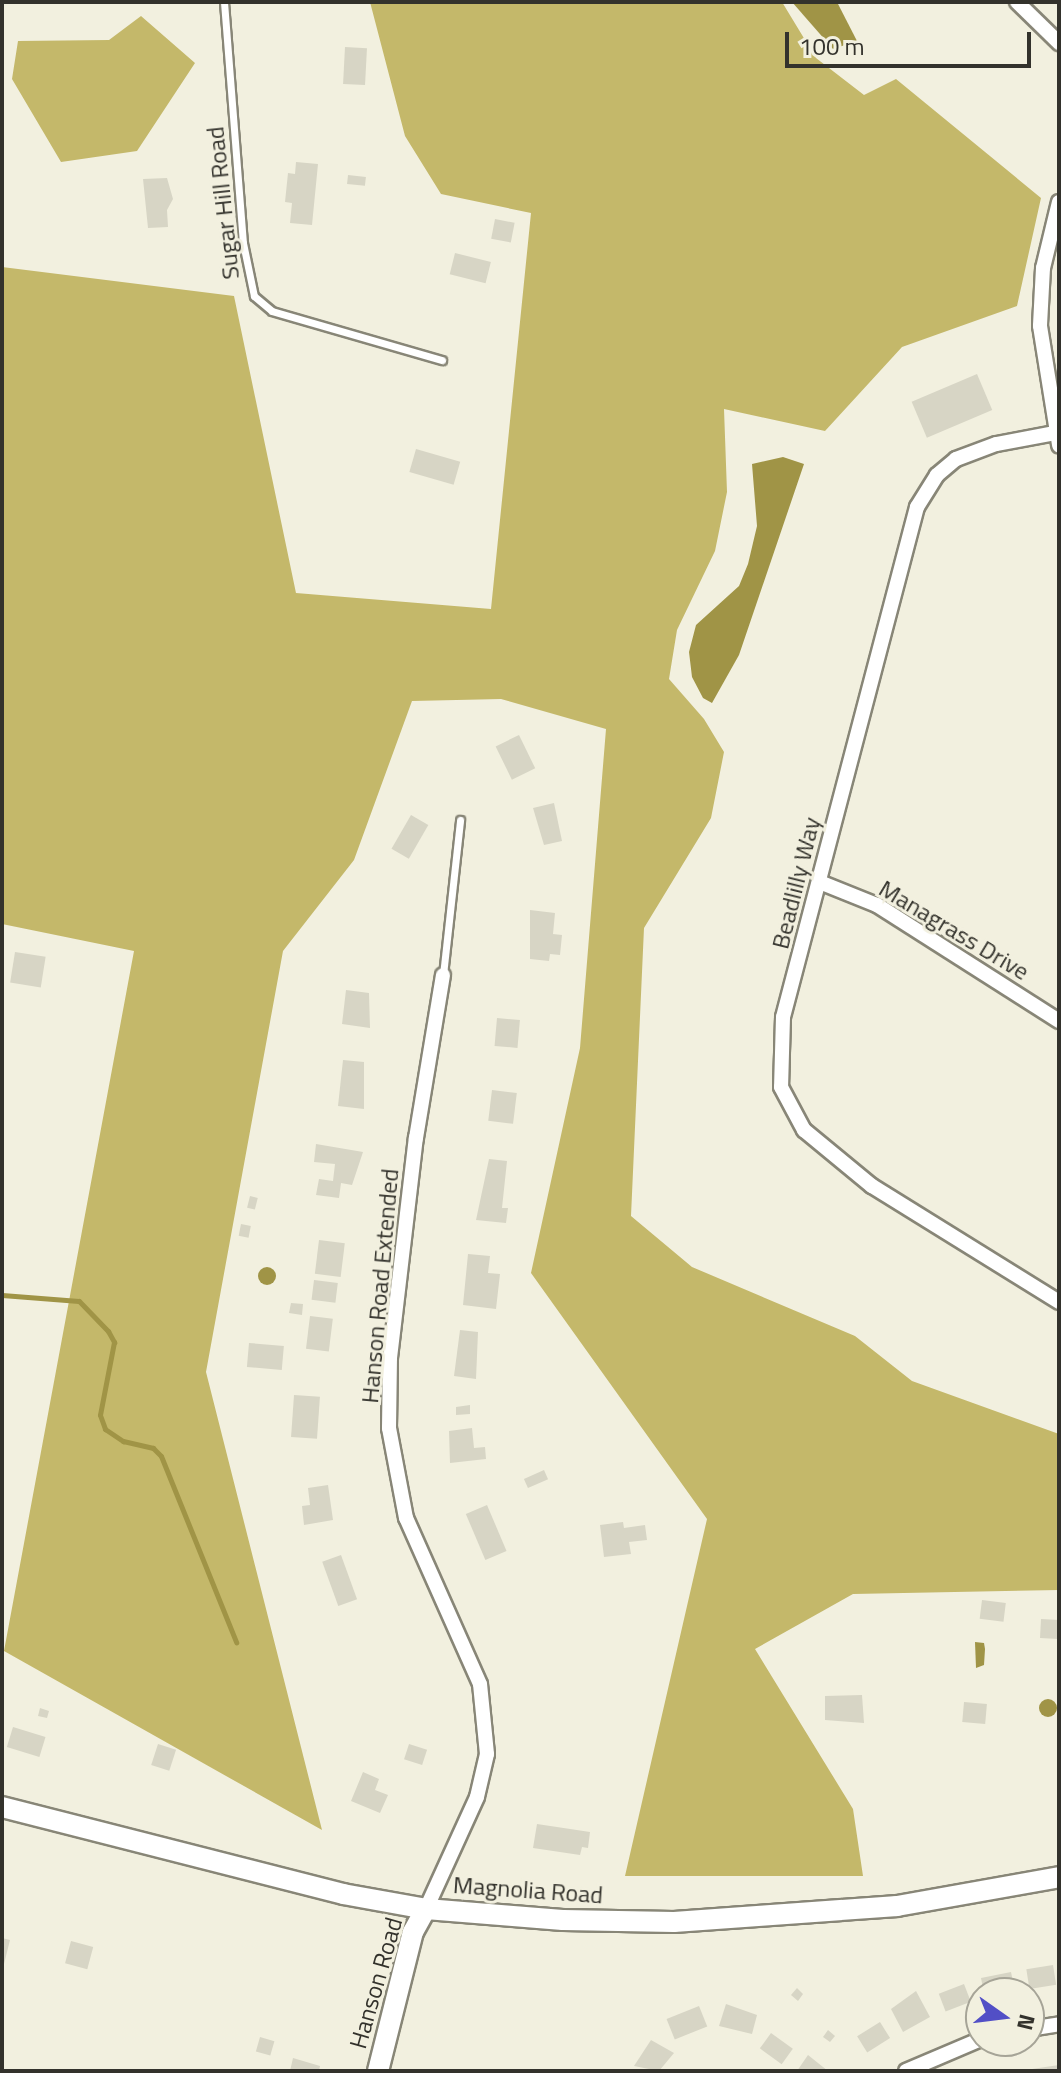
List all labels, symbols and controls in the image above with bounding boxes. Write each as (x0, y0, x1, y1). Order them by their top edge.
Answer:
scale bar (789, 16, 1035, 66)
text: 100 m (799, 28, 865, 64)
street label: Sugar Hill Road (201, 125, 245, 281)
street label: Beadlilly Way (766, 814, 826, 952)
street label: Managrass Drive (874, 874, 1034, 986)
street label: Hanson Road Extended (355, 1167, 405, 1405)
street label: Magnolia Road (452, 1870, 604, 1910)
street label: Hanson Road (344, 1914, 408, 2052)
north arrow (965, 1977, 1045, 2057)
text: N (1008, 2011, 1045, 2034)

